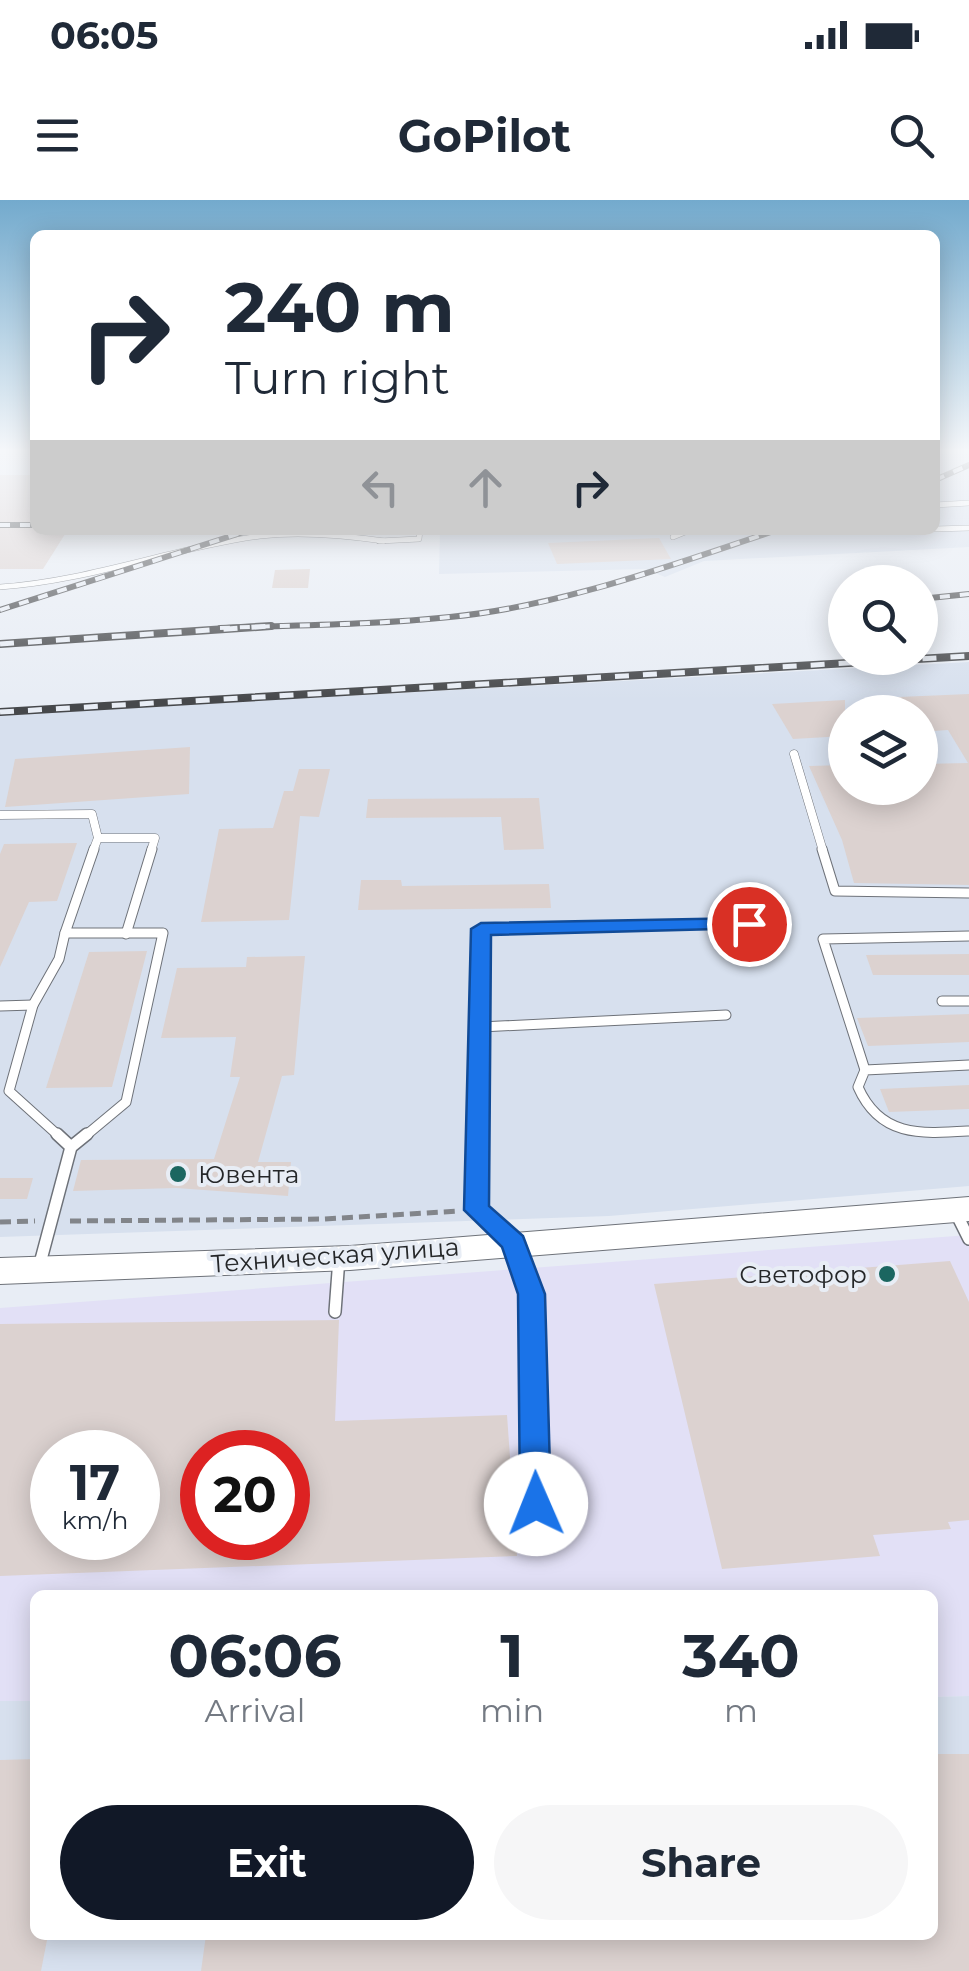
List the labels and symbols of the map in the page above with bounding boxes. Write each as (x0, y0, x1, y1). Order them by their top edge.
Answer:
pin (707, 882, 792, 967)
place label: Ювента (198, 1159, 299, 1189)
marker: Ювента (167, 1163, 189, 1185)
street label: Техническая улица (210, 1231, 460, 1279)
place label: Светофор (739, 1259, 867, 1289)
marker: Светофор (876, 1263, 898, 1285)
speed limit sign: 20 (180, 1430, 310, 1560)
position arrow (484, 1452, 588, 1556)

